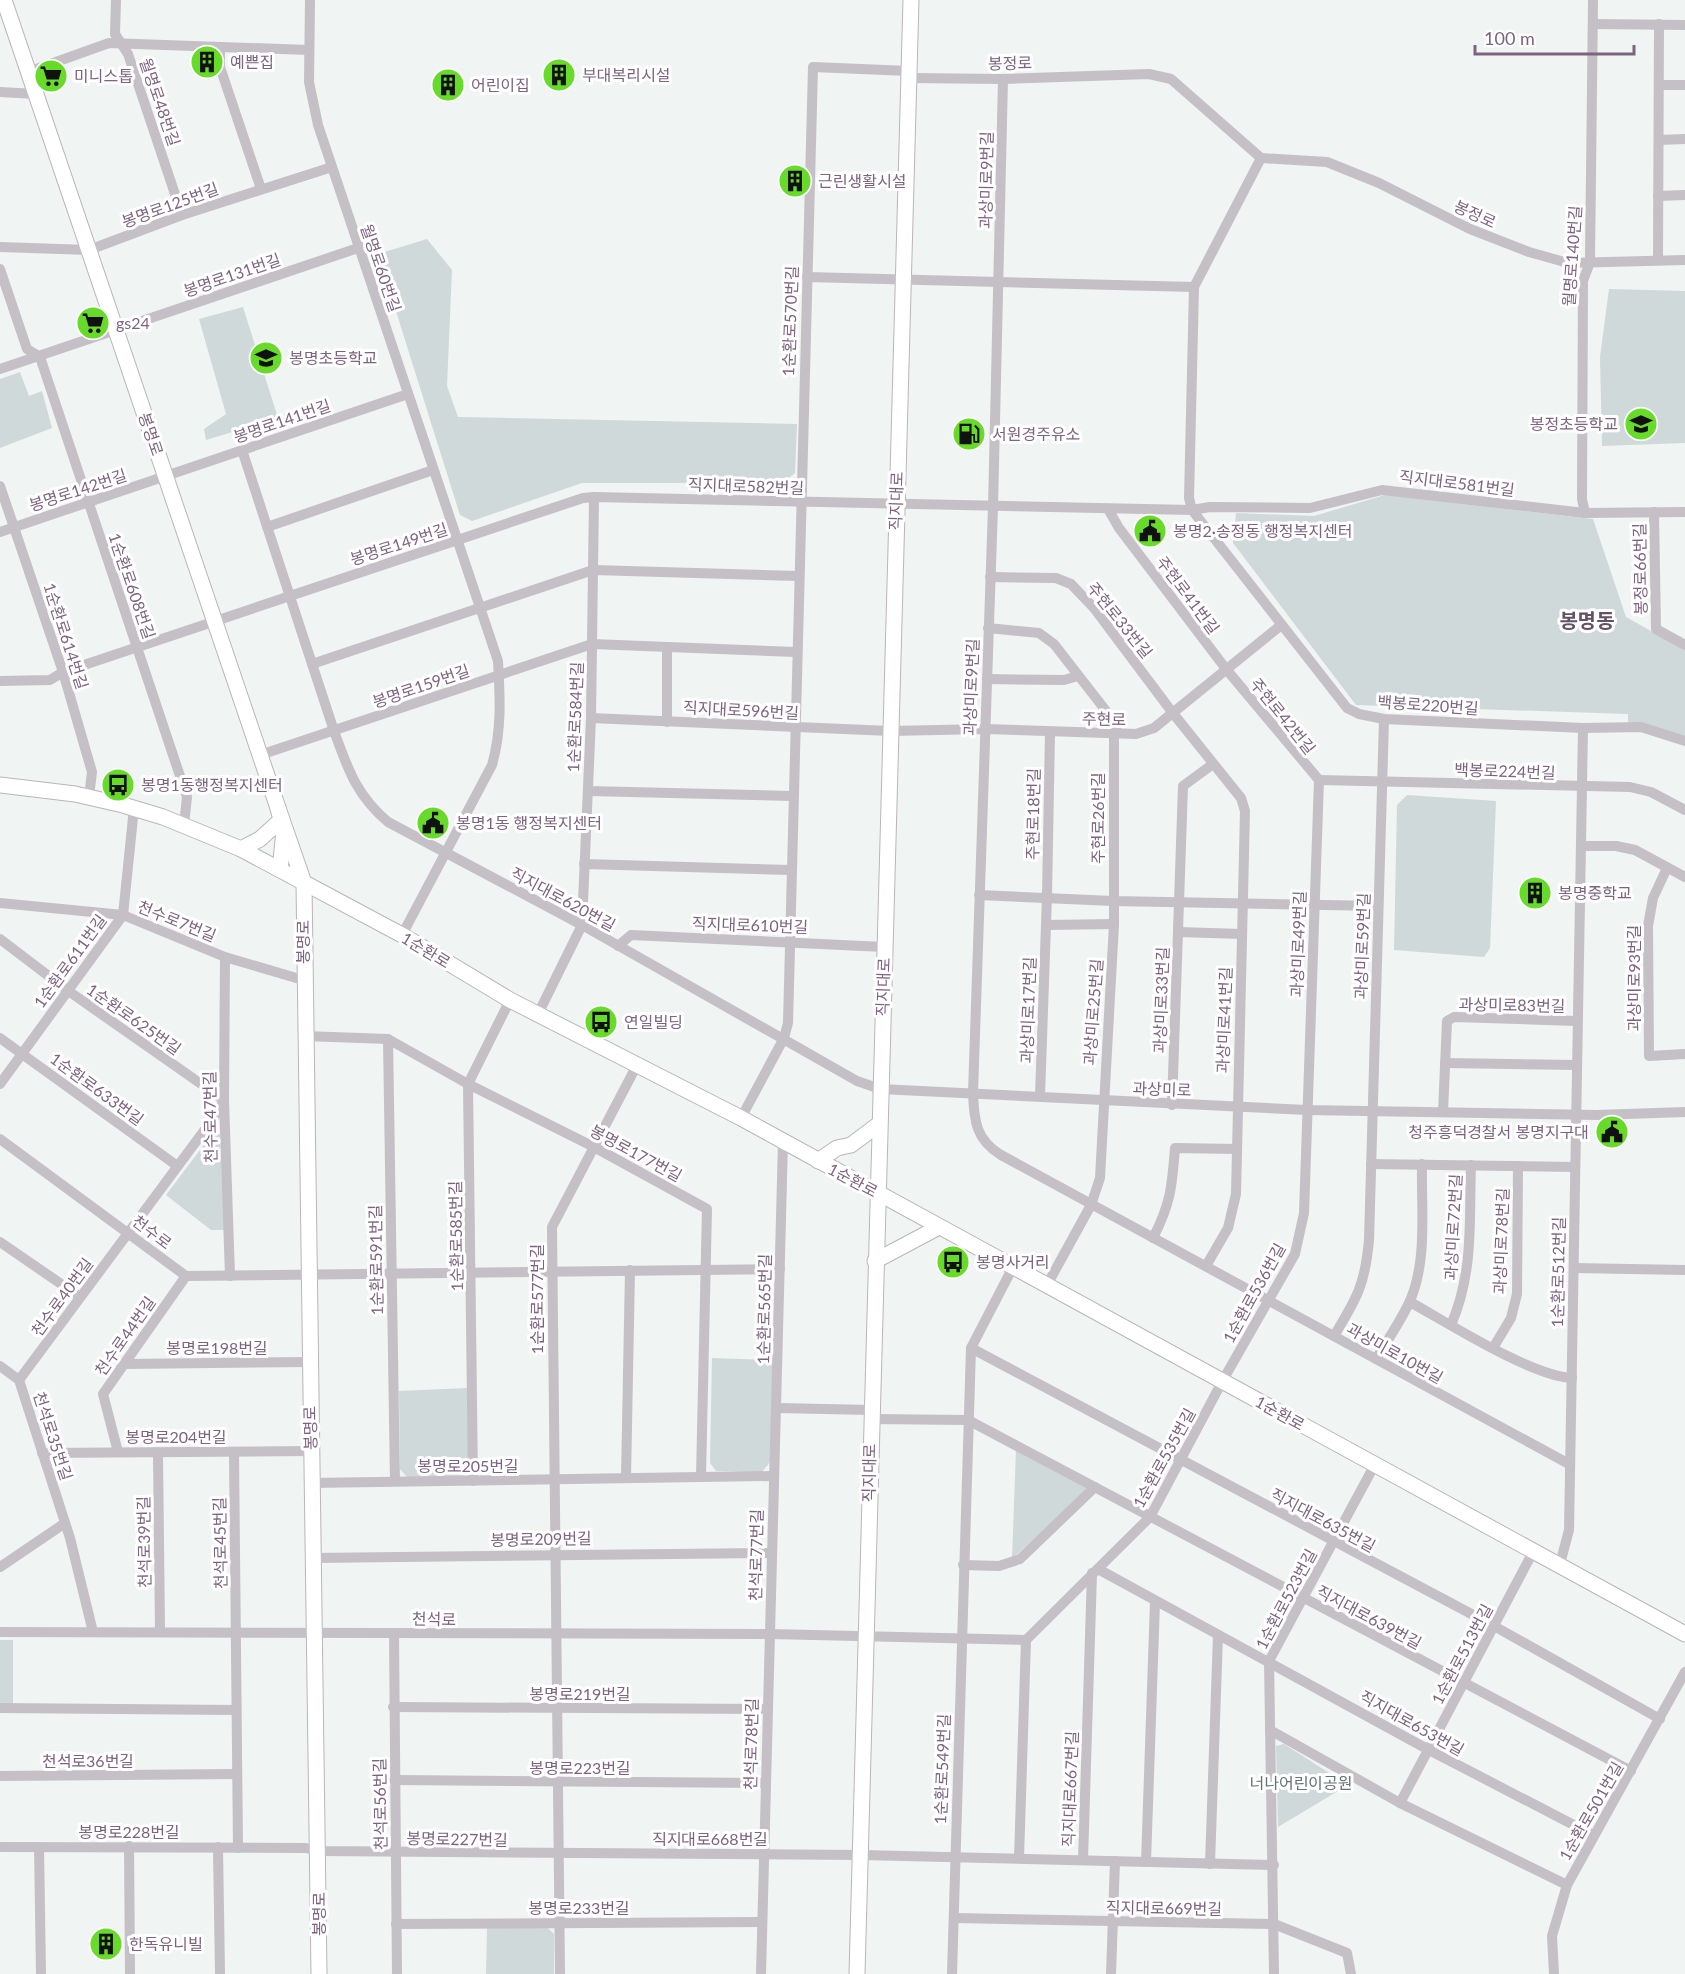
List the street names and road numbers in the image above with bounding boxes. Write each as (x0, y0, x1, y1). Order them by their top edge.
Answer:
street label: 봉정로 (988, 53, 1033, 72)
street label: 월명로48번길 (136, 55, 184, 149)
street label: 과상미로9번길 (975, 131, 996, 229)
street label: 봉명로125번길 (119, 178, 221, 231)
street label: 봉정로 (1451, 196, 1499, 231)
street label: 월명로140번길 (1558, 205, 1585, 307)
street label: 월명로60번길 (357, 221, 405, 315)
street label: 봉명로131번길 (181, 249, 283, 300)
street label: 1순환로570번길 (778, 265, 801, 377)
street label: 봉명로141번길 (231, 395, 333, 446)
street label: 봉명로 (135, 410, 168, 458)
street label: 봉명로142번길 (27, 465, 129, 514)
street label: 직지대로581번길 (1398, 466, 1516, 499)
street label: 직지대로 (885, 471, 906, 531)
street label: 직지대로582번길 (688, 474, 804, 497)
street label: 봉명로149번길 (348, 519, 450, 568)
street label: 봉정로66번길 (1629, 523, 1650, 615)
street label: 1순환로608번길 (105, 530, 159, 641)
street label: 주현로41번길 (1153, 552, 1224, 637)
street label: 주현로33번길 (1084, 578, 1157, 661)
street label: 1순환로614번길 (40, 580, 93, 691)
street label: 과상미로9번길 (959, 638, 982, 736)
street label: 봉명로159번길 (370, 660, 472, 711)
street label: 1순환로584번길 (563, 661, 586, 773)
street label: 주현로42번길 (1247, 674, 1320, 757)
street label: 백봉로220번길 (1377, 691, 1479, 718)
street label: 직지대로596번길 (683, 697, 800, 722)
street label: 주현로 (1082, 709, 1127, 728)
street label: 백봉로224번길 (1454, 759, 1556, 782)
street label: 주현로18번길 (1022, 768, 1043, 860)
street label: 주현로26번길 (1088, 772, 1107, 864)
street label: 직지대로620번길 (507, 863, 619, 934)
street label: 과상미로49번길 (1286, 890, 1309, 998)
street label: 과상미로59번길 (1350, 892, 1373, 1000)
street label: 천수로7번길 (135, 896, 219, 945)
street label: 1순환로611번길 (29, 910, 110, 1011)
street label: 직지대로610번길 (692, 913, 808, 936)
street label: 봉명로 (293, 920, 312, 964)
street label: 과상미로93번길 (1624, 925, 1643, 1031)
street label: 1순환로 (398, 928, 454, 972)
street label: 과상미로33번길 (1149, 946, 1172, 1054)
street label: 과상미로17번길 (1016, 956, 1039, 1064)
street label: 직지대로 (872, 957, 893, 1017)
street label: 과상미로25번길 (1079, 958, 1106, 1066)
street label: 과상미로41번길 (1212, 966, 1235, 1074)
street label: 1순환로625번길 (83, 979, 185, 1058)
street label: 과상미로83번길 (1458, 994, 1566, 1015)
street label: 1순환로633번길 (47, 1048, 148, 1129)
street label: 천수로47번길 (199, 1071, 220, 1163)
street label: 과상미로 (1132, 1078, 1192, 1099)
street label: 봉명로177번길 (587, 1120, 685, 1185)
street label: 1순환로 (825, 1159, 882, 1201)
street label: 과상미로72번길 (1440, 1173, 1465, 1281)
street label: 1순환로585번길 (445, 1180, 466, 1292)
street label: 과상미로78번길 (1489, 1187, 1512, 1295)
street label: 1순환로591번길 (365, 1204, 386, 1316)
street label: 천수로 (129, 1211, 176, 1253)
street label: 1순환로512번길 (1547, 1216, 1568, 1328)
street label: 1순환로536번길 (1218, 1240, 1289, 1346)
street label: 1순환로577번길 (527, 1244, 546, 1354)
street label: 1순환로565번길 (753, 1253, 774, 1365)
street label: 천수로40번길 (27, 1254, 96, 1340)
street label: 천수로44번길 (90, 1293, 159, 1379)
street label: 과상미로10번길 (1344, 1318, 1447, 1387)
street label: 봉명로198번길 (166, 1338, 268, 1357)
street label: 천석로35번길 (30, 1389, 77, 1483)
street label: 1순환로 (1252, 1391, 1308, 1434)
street label: 봉명로 (300, 1405, 319, 1450)
street label: 1순환로535번길 (1128, 1405, 1199, 1511)
street label: 봉명로204번길 (125, 1427, 227, 1446)
street label: 직지대로 (858, 1443, 879, 1503)
street label: 봉명로205번길 (417, 1456, 519, 1475)
street label: 직지대로635번길 (1267, 1484, 1379, 1555)
street label: 천석로39번길 (133, 1496, 154, 1588)
street label: 천석로45번길 (209, 1497, 230, 1589)
street label: 천석로77번길 (745, 1509, 766, 1601)
street label: 봉명로209번길 (490, 1528, 592, 1549)
street label: 1순환로523번길 (1251, 1545, 1320, 1652)
street label: 직지대로639번길 (1313, 1581, 1425, 1652)
street label: 1순환로513번길 (1427, 1600, 1496, 1707)
street label: 천석로 (412, 1609, 457, 1628)
street label: 봉명로219번길 (529, 1684, 631, 1703)
street label: 직지대로653번길 (1357, 1686, 1468, 1759)
street label: 천석로78번길 (740, 1698, 761, 1790)
street label: 1순환로549번길 (930, 1713, 953, 1825)
street label: 직지대로667번길 (1058, 1731, 1081, 1847)
street label: 천석로36번길 (42, 1751, 134, 1770)
street label: 천석로56번길 (369, 1758, 390, 1850)
street label: 봉명로223번길 (529, 1758, 631, 1777)
street label: 1순환로501번길 (1555, 1758, 1626, 1863)
street label: 봉명로228번길 (78, 1822, 180, 1841)
street label: 봉명로227번길 (406, 1828, 508, 1849)
street label: 직지대로668번길 (652, 1829, 768, 1848)
street label: 봉명로 (309, 1892, 328, 1936)
street label: 직지대로669번길 (1106, 1897, 1222, 1918)
street label: 봉명로233번길 (528, 1898, 630, 1917)

